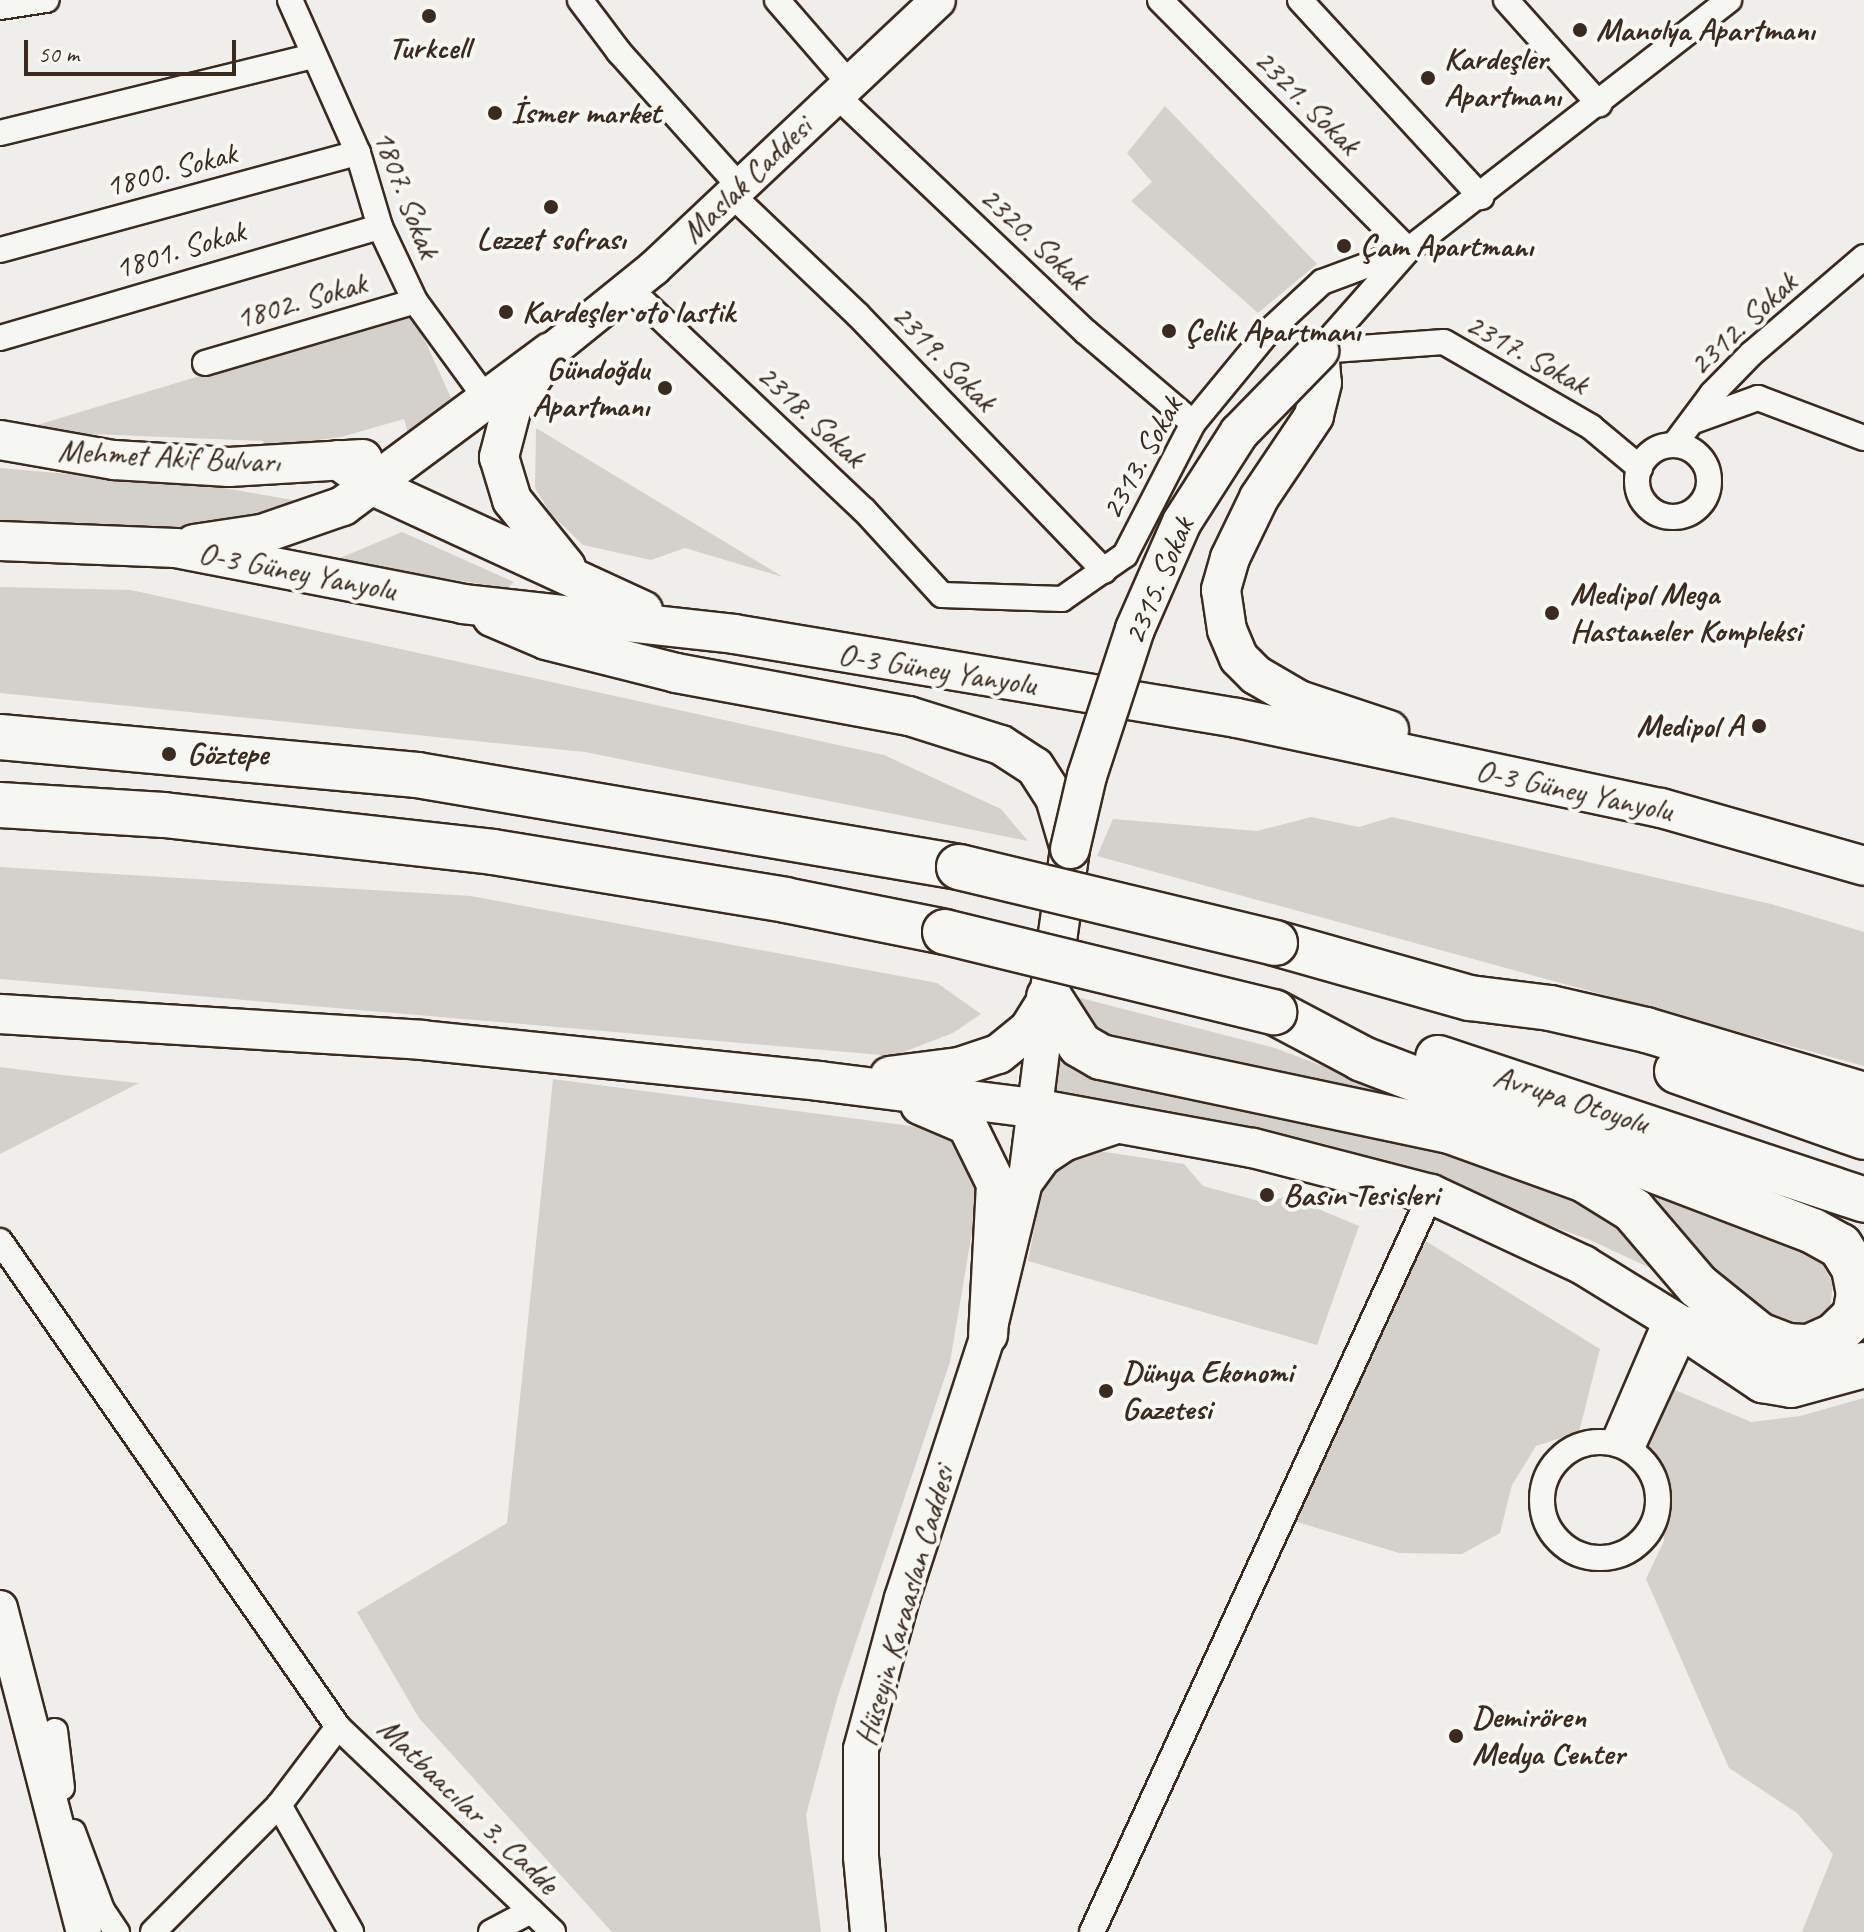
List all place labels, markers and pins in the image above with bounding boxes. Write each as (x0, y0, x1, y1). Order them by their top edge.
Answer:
marker: Turkcell (420, 7, 438, 25)
place label: Manolya Apartmanı (1596, 11, 1814, 49)
marker: Manolya Apartmanı (1571, 21, 1589, 39)
place label: Turkcell (388, 29, 470, 67)
place label: Kardeşler Apartmanı (1444, 41, 1561, 116)
marker: Kardeşler Apartmanı (1419, 69, 1437, 87)
place label: İsmer market (511, 94, 662, 132)
marker: İsmer market (486, 104, 504, 122)
marker: Lezzet sofrası (542, 198, 560, 216)
place label: Lezzet sofrası (477, 220, 625, 258)
place label: Çam Apartmanı (1360, 227, 1532, 265)
marker: Çam Apartmanı (1335, 237, 1353, 255)
place label: Kardeşler oto lastik (522, 293, 734, 331)
marker: Kardeşler oto lastik (497, 303, 515, 321)
place label: Çelik Apartmanı (1185, 312, 1360, 350)
marker: Çelik Apartmanı (1160, 322, 1178, 340)
place label: Gündoğdu Apartmanı (532, 351, 649, 426)
marker: Gündoğdu Apartmanı (656, 379, 674, 397)
place label: Medipol Mega Hastaneler Kompleksi (1570, 576, 1801, 651)
marker: Medipol Mega Hastaneler Kompleksi (1541, 602, 1563, 624)
place label: Medipol A (1636, 707, 1743, 745)
marker: Medipol A (1750, 717, 1768, 735)
place label: Göztepe (187, 735, 268, 773)
marker: Göztepe (158, 743, 180, 765)
place label: Basın Tesisleri (1283, 1176, 1439, 1214)
marker: Basın Tesisleri (1258, 1186, 1276, 1204)
place label: Dünya Ekonomi Gazetesi (1122, 1354, 1292, 1429)
marker: Dünya Ekonomi Gazetesi (1097, 1382, 1115, 1400)
place label: Demirören Medya Center (1472, 1699, 1624, 1774)
marker: Demirören Medya Center (1447, 1727, 1465, 1745)

